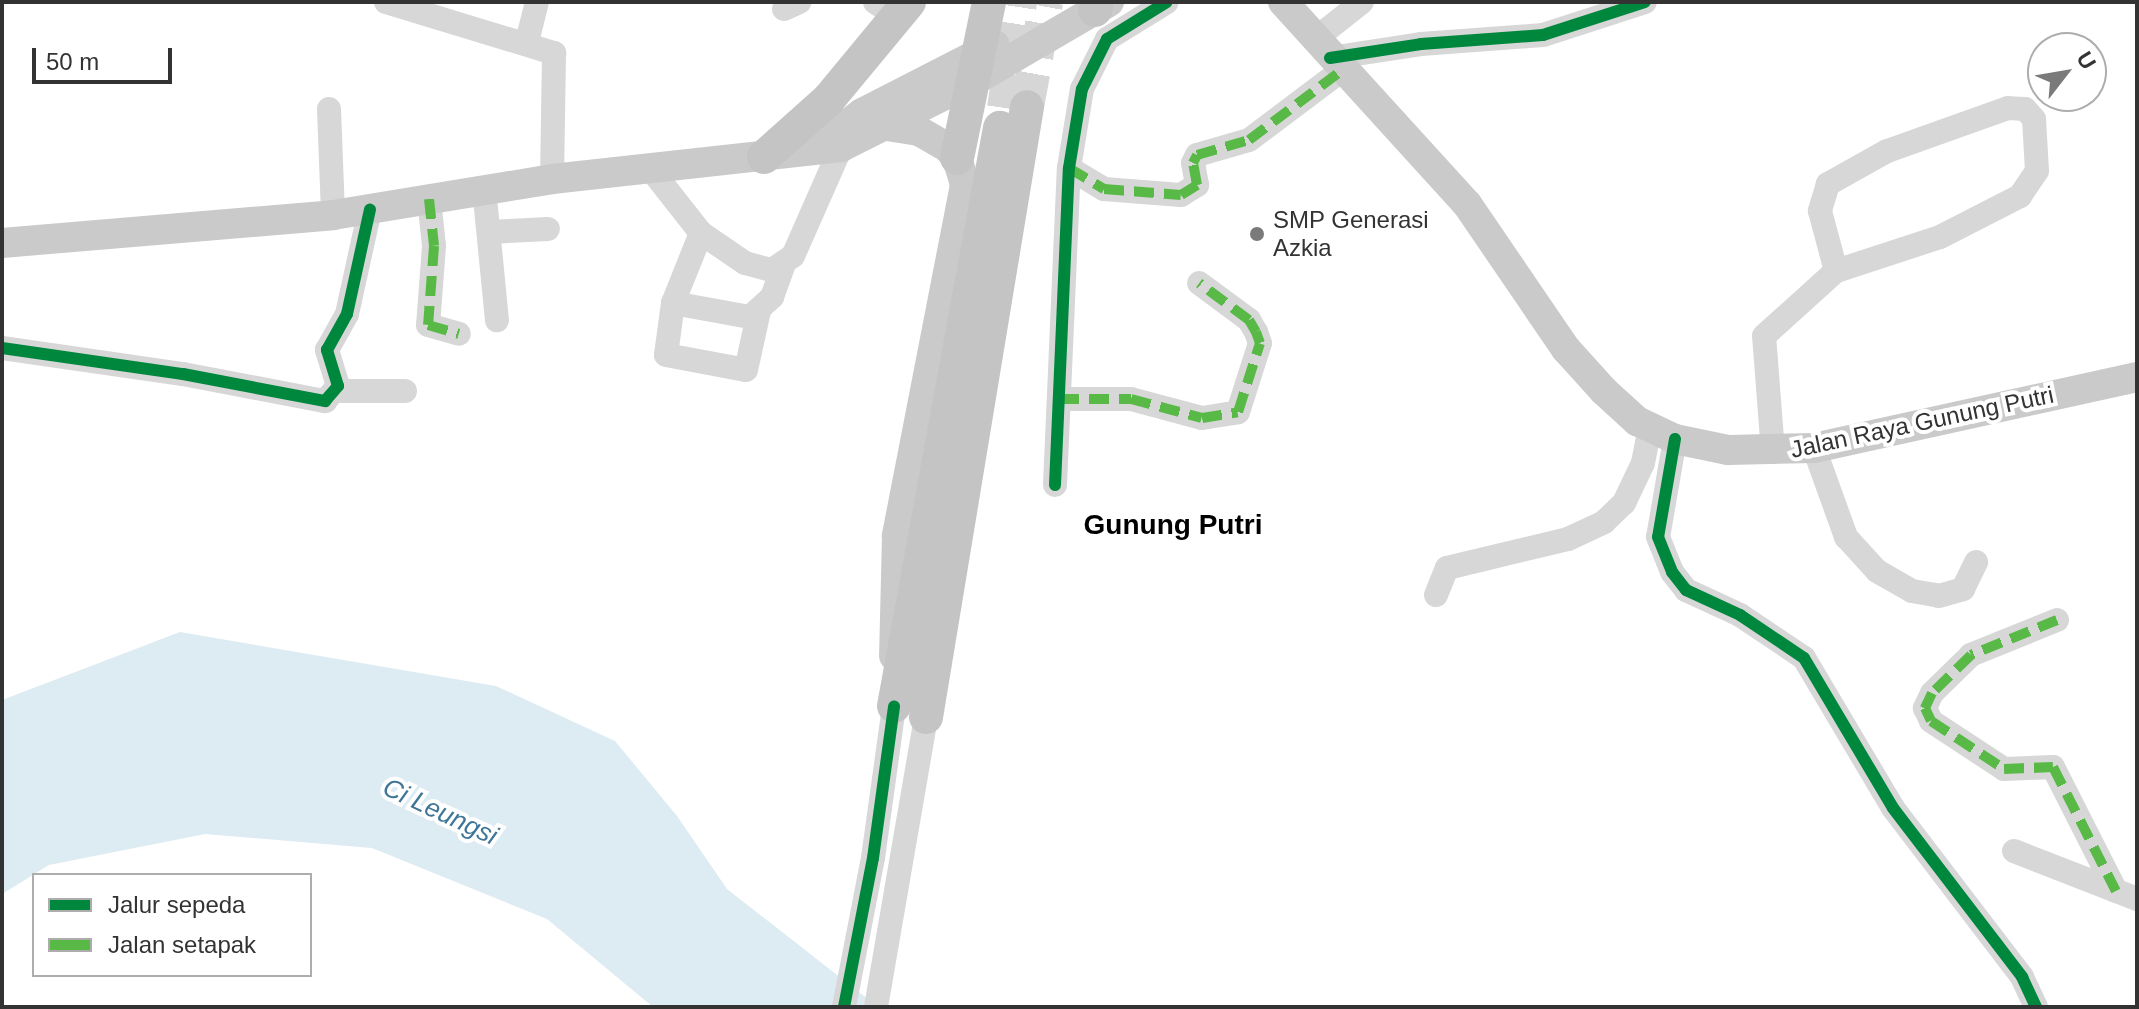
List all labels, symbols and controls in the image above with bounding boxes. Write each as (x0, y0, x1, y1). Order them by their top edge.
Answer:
scale bar (36, 32, 176, 82)
north arrow (2027, 32, 2107, 112)
text: U (2071, 47, 2101, 74)
text: 50 m (46, 48, 99, 75)
place label: SMP Generasi Azkia (1273, 206, 1429, 262)
marker: SMP Generasi Azkia (1248, 225, 1266, 243)
street label: Jalan Raya Gunung Putri (1788, 380, 2056, 464)
district label: Gunung Putri (1084, 508, 1262, 542)
water label: Ci Leungsi (378, 772, 502, 852)
legend (32, 873, 312, 977)
text: Jalur sepeda (108, 891, 245, 918)
text: Jalan setapak (108, 931, 256, 958)

